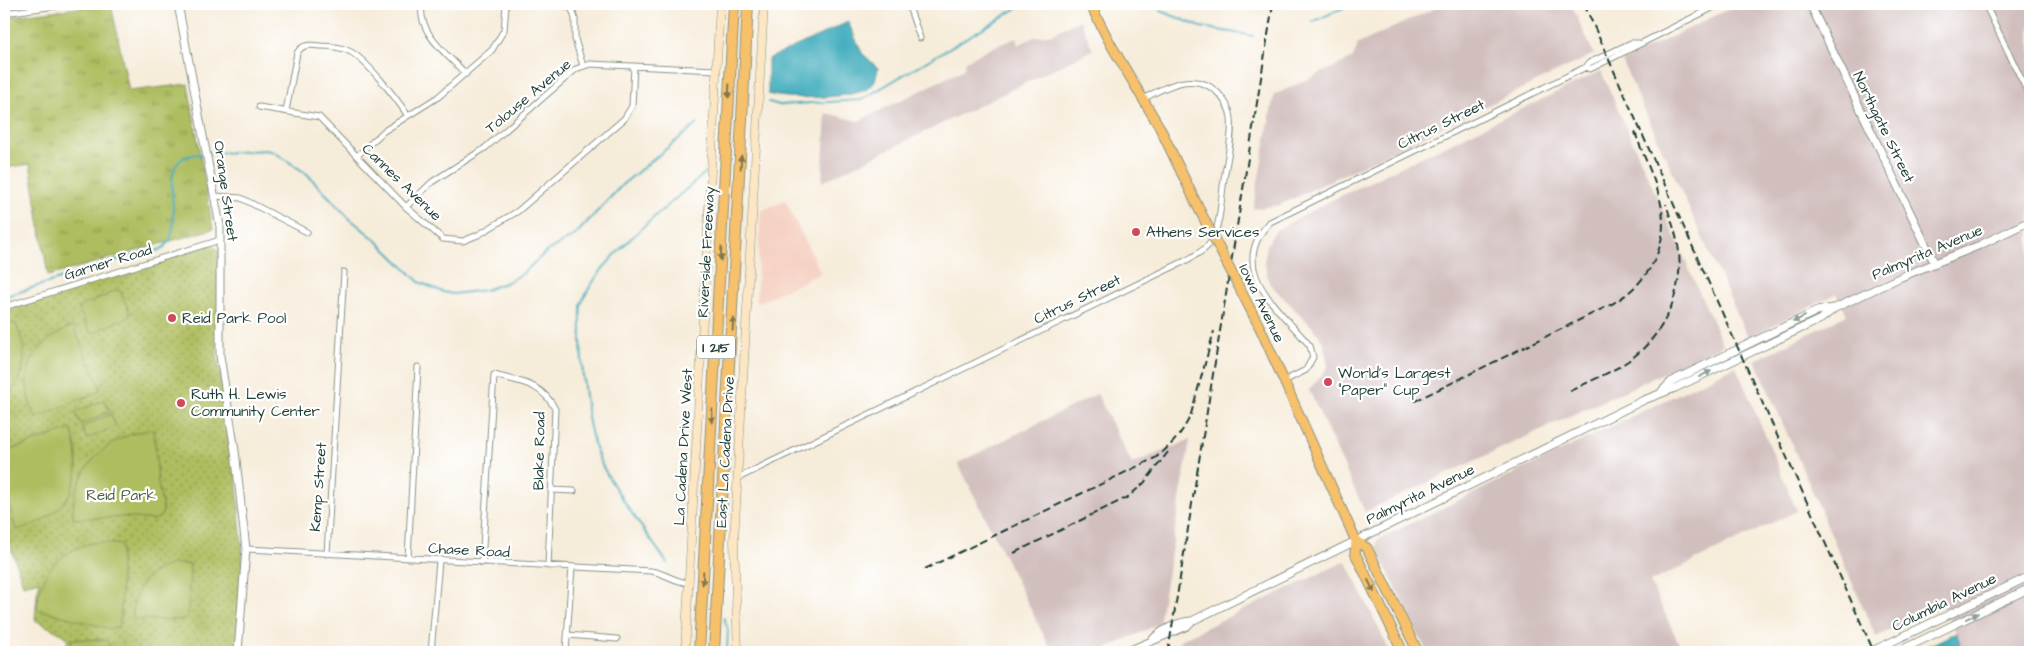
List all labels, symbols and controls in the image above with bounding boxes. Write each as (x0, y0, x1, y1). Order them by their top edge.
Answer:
street label: Tolouse Avenue (481, 54, 576, 139)
street label: Northgate Street (1847, 68, 1920, 187)
one-way arrow (724, 83, 732, 99)
street label: Citrus Street (1394, 94, 1488, 155)
street label: Orange Street (207, 139, 243, 243)
street label: Cannes Avenue (357, 139, 446, 226)
one-way arrow (738, 153, 746, 169)
street label: Riverside Freeway (693, 186, 721, 318)
street label: Palmyrita Avenue (1869, 220, 1986, 286)
place label: Athens Services (1146, 222, 1260, 243)
marker: Athens Services (1130, 226, 1142, 238)
street label: Garner Road (62, 239, 155, 286)
one-way arrow (716, 246, 724, 262)
street label: Iowa Avenue (1233, 260, 1290, 346)
street label: Citrus Street (1030, 269, 1124, 330)
place label: Reid Park Pool (182, 308, 286, 329)
marker: Reid Park Pool (166, 312, 178, 324)
one-way arrow (1792, 314, 1807, 323)
one-way arrow (729, 316, 737, 332)
road number: I 215 (697, 336, 735, 358)
place label: World's Largest "Paper" Cup (1338, 363, 1451, 401)
street label: La Cadena Drive West (669, 368, 698, 526)
one-way arrow (1698, 370, 1712, 378)
street label: East La Cadena Drive (711, 376, 740, 528)
marker: World's Largest "Paper" Cup (1322, 376, 1334, 388)
place label: Ruth H. Lewis Community Center (191, 384, 320, 423)
marker: Ruth H. Lewis Community Center (175, 397, 187, 409)
one-way arrow (707, 408, 715, 424)
street label: Blake Road (528, 411, 551, 490)
street label: Kemp Street (305, 442, 332, 532)
street label: Palmyrita Avenue (1362, 459, 1478, 531)
park label: Reid Park (86, 485, 156, 506)
street label: Chase Road (428, 538, 511, 563)
street label: Columbia Avenue (1888, 568, 2000, 637)
one-way arrow (699, 570, 707, 586)
one-way arrow (1367, 579, 1375, 593)
one-way arrow (1965, 612, 1979, 620)

